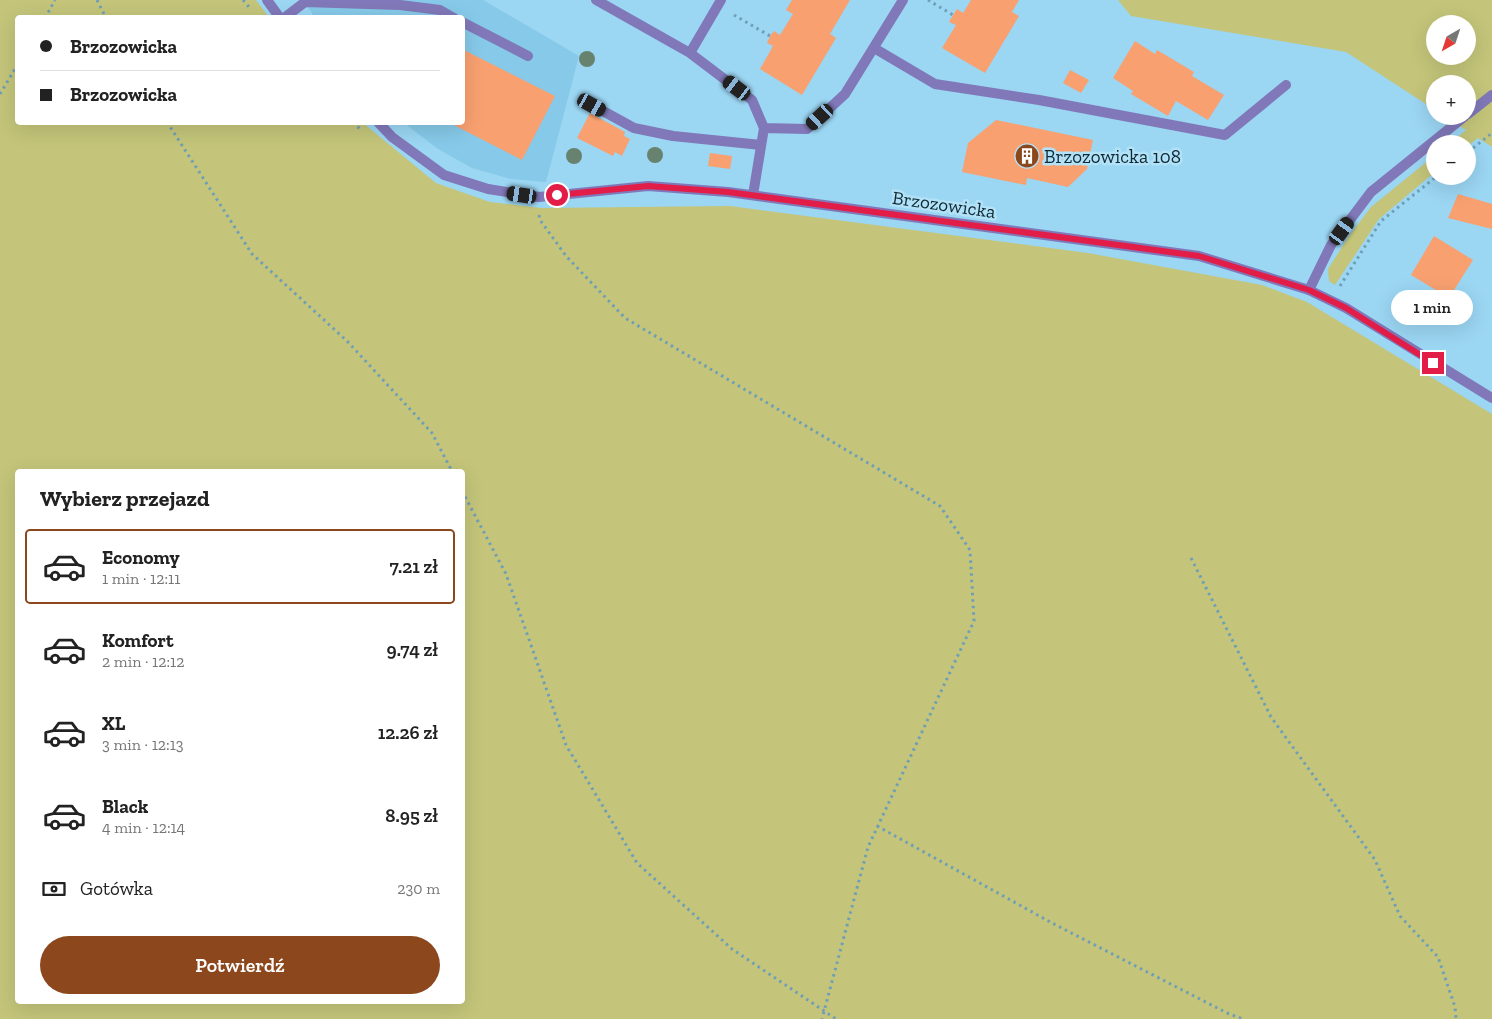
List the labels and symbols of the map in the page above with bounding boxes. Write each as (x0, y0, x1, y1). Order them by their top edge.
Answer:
north arrow (1426, 15, 1476, 65)
car (720, 73, 753, 103)
car (575, 91, 608, 119)
car (803, 101, 836, 133)
building icon: Brzozowicka 108 (1014, 143, 1040, 169)
place label: Brzozowicka 108 (1044, 145, 1181, 168)
route start (546, 184, 568, 206)
car (506, 185, 537, 205)
street label: Brzozowicka (891, 186, 997, 223)
car (1327, 214, 1356, 248)
callout: 1 min (1392, 290, 1474, 326)
route end (1422, 352, 1444, 374)

